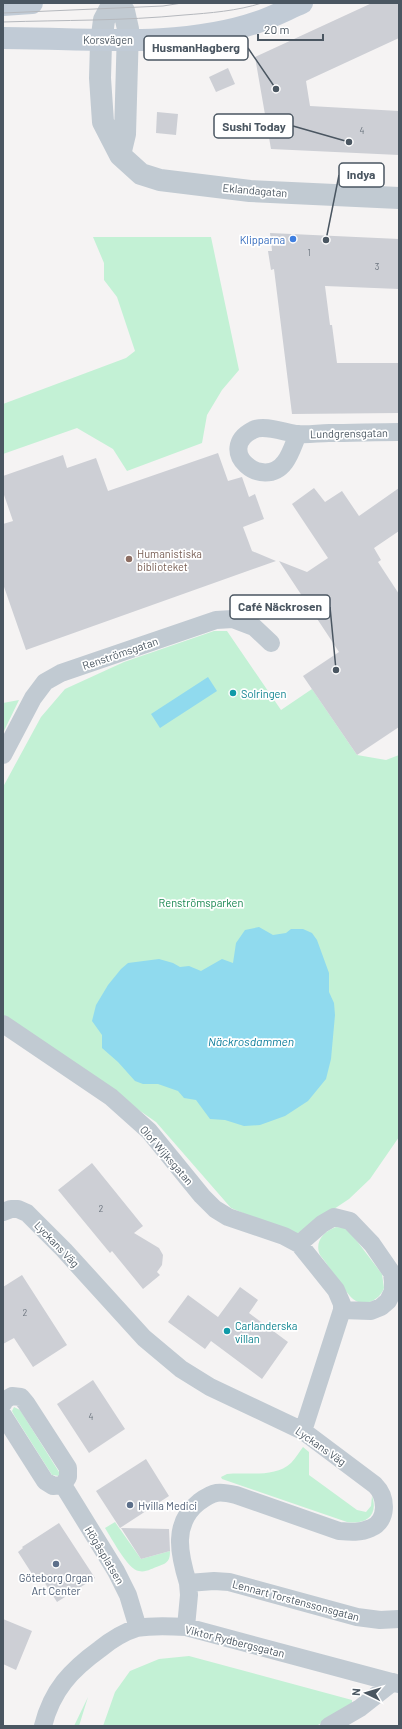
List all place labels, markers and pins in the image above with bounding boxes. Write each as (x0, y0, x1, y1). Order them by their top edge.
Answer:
callout: HusmanHagberg (144, 36, 248, 60)
callout: Sushi Today (214, 114, 293, 138)
callout: Indya (339, 163, 384, 187)
place label: Klipparna (240, 233, 285, 246)
marker: Klipparna (288, 234, 298, 244)
place label: Humanistiska biblioteket (137, 547, 202, 573)
marker: Humanistiska biblioteket (124, 554, 134, 564)
callout: Café Näckrosen (230, 595, 330, 619)
place label: Solringen (241, 687, 286, 700)
marker: Solringen (228, 688, 238, 698)
place label: Carlanderska villan (235, 1319, 297, 1345)
marker: Carlanderska villan (222, 1326, 232, 1336)
place label: Hvilla Medici (138, 1499, 197, 1512)
marker: Hvilla Medici (125, 1500, 135, 1510)
marker: Göteborg Organ Art Center (51, 1559, 61, 1569)
place label: Göteborg Organ Art Center (19, 1571, 93, 1597)

